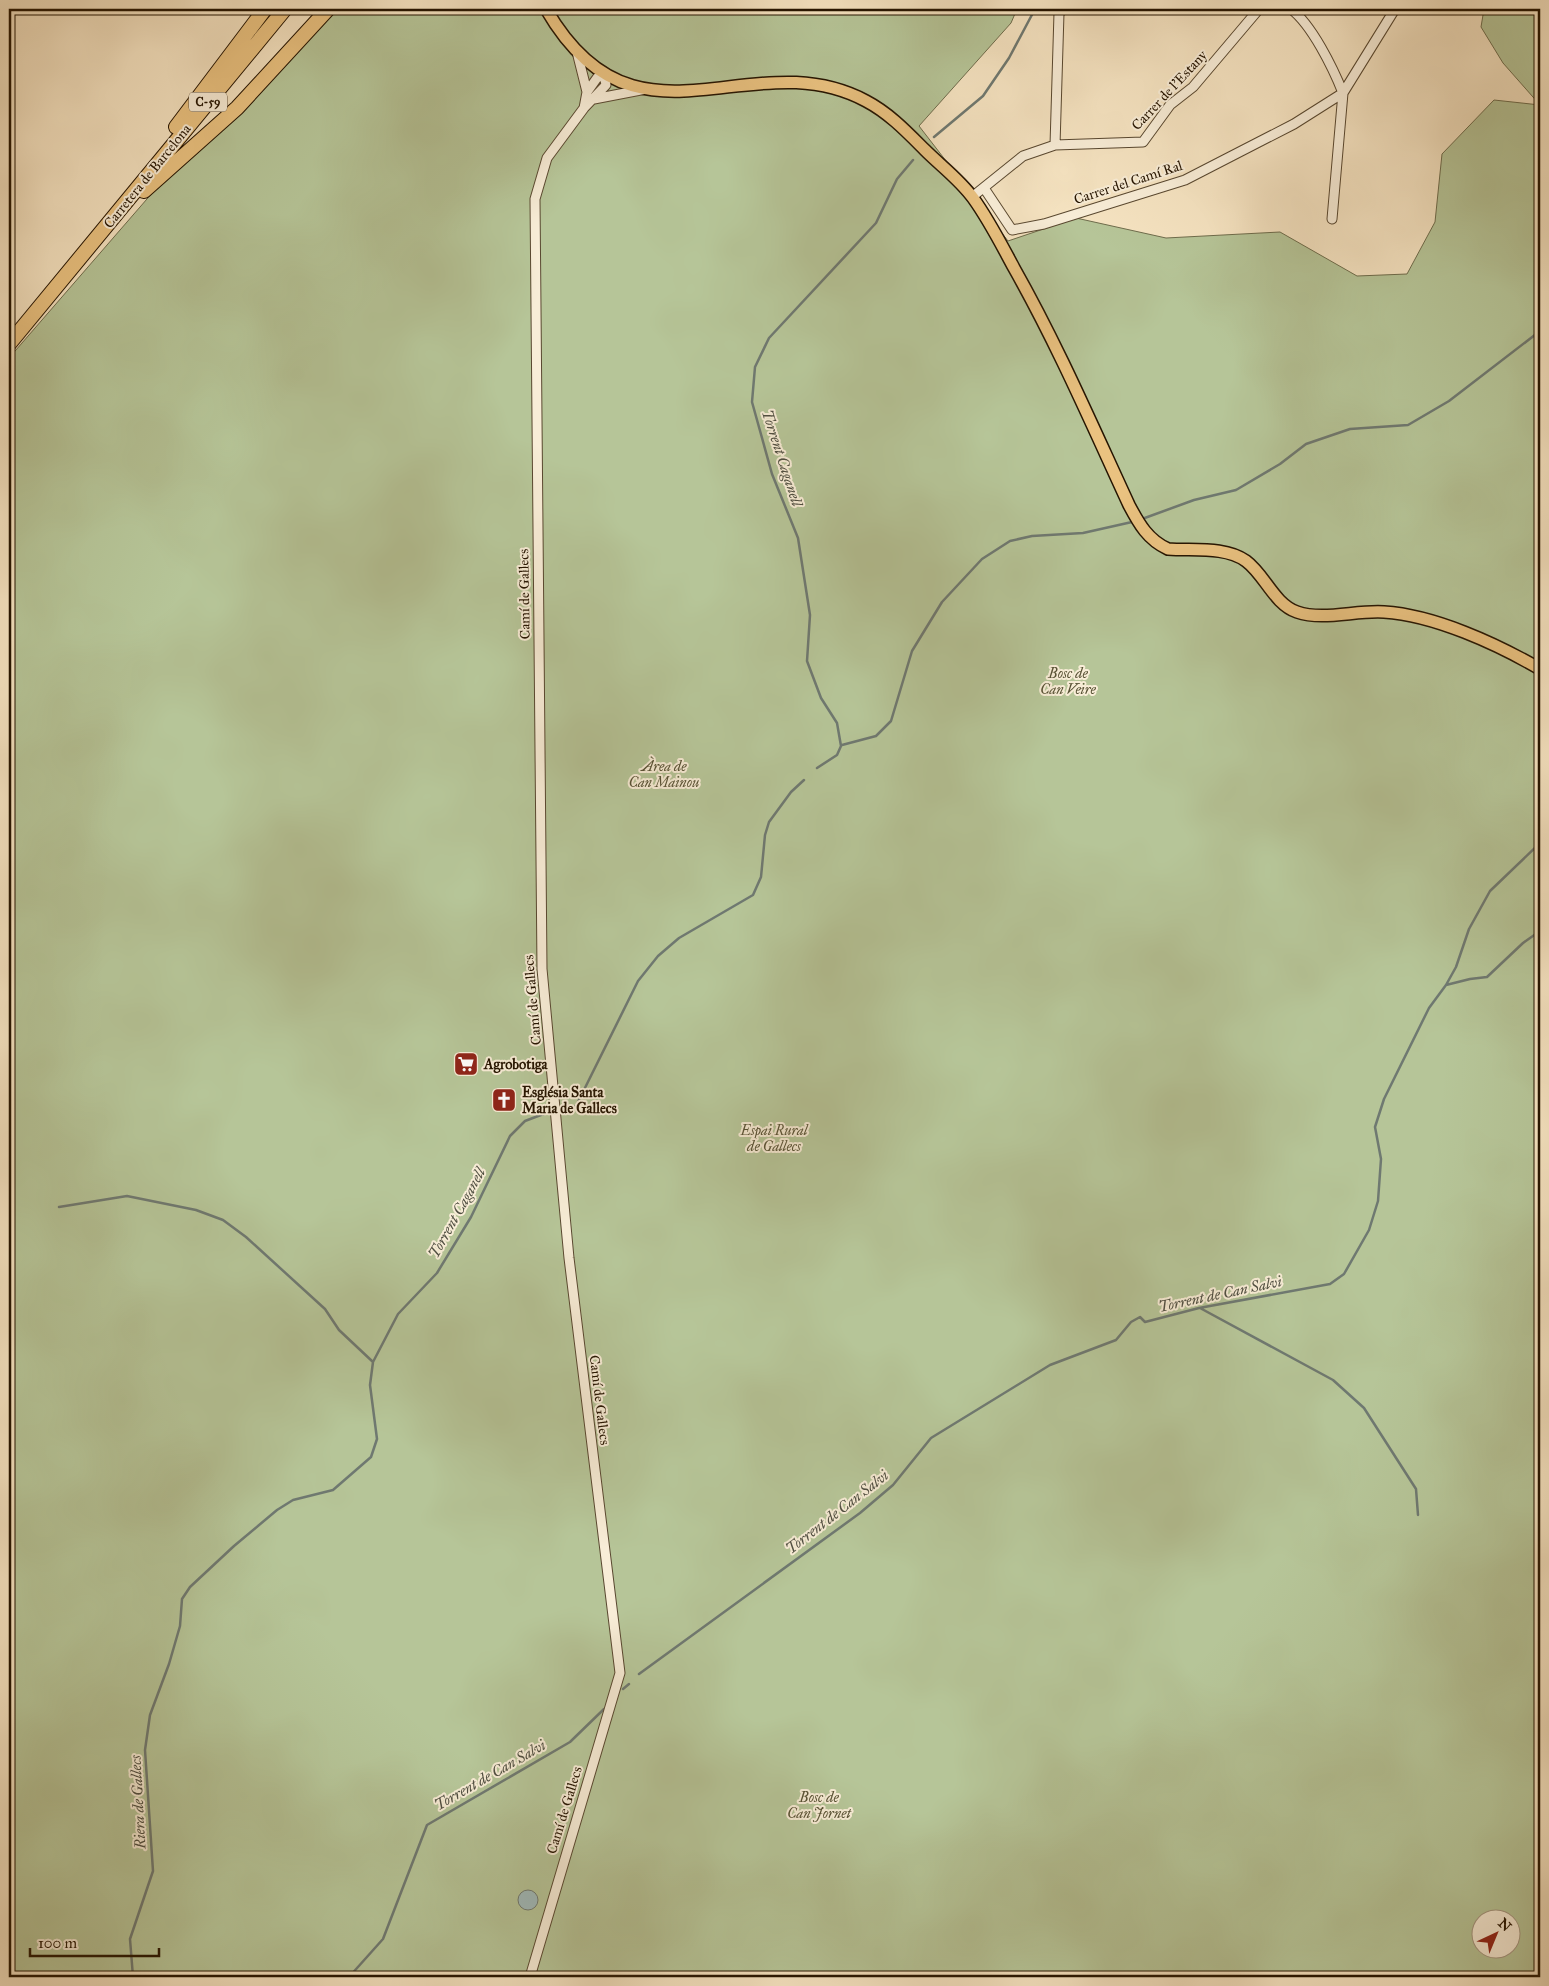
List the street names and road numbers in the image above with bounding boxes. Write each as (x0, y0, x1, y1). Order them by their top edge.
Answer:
street label: Carrer de l'Estany (1128, 47, 1211, 134)
road number: C-59 (189, 92, 227, 111)
street label: Carretera de Barcelona (100, 121, 195, 232)
street label: Carrer del Camí Ral (1072, 157, 1185, 208)
street label: Camí de Gallecs (515, 549, 534, 639)
street label: Camí de Gallecs (520, 954, 545, 1046)
street label: Camí de Gallecs (586, 1354, 613, 1446)
street label: Camí de Gallecs (543, 1764, 586, 1856)

